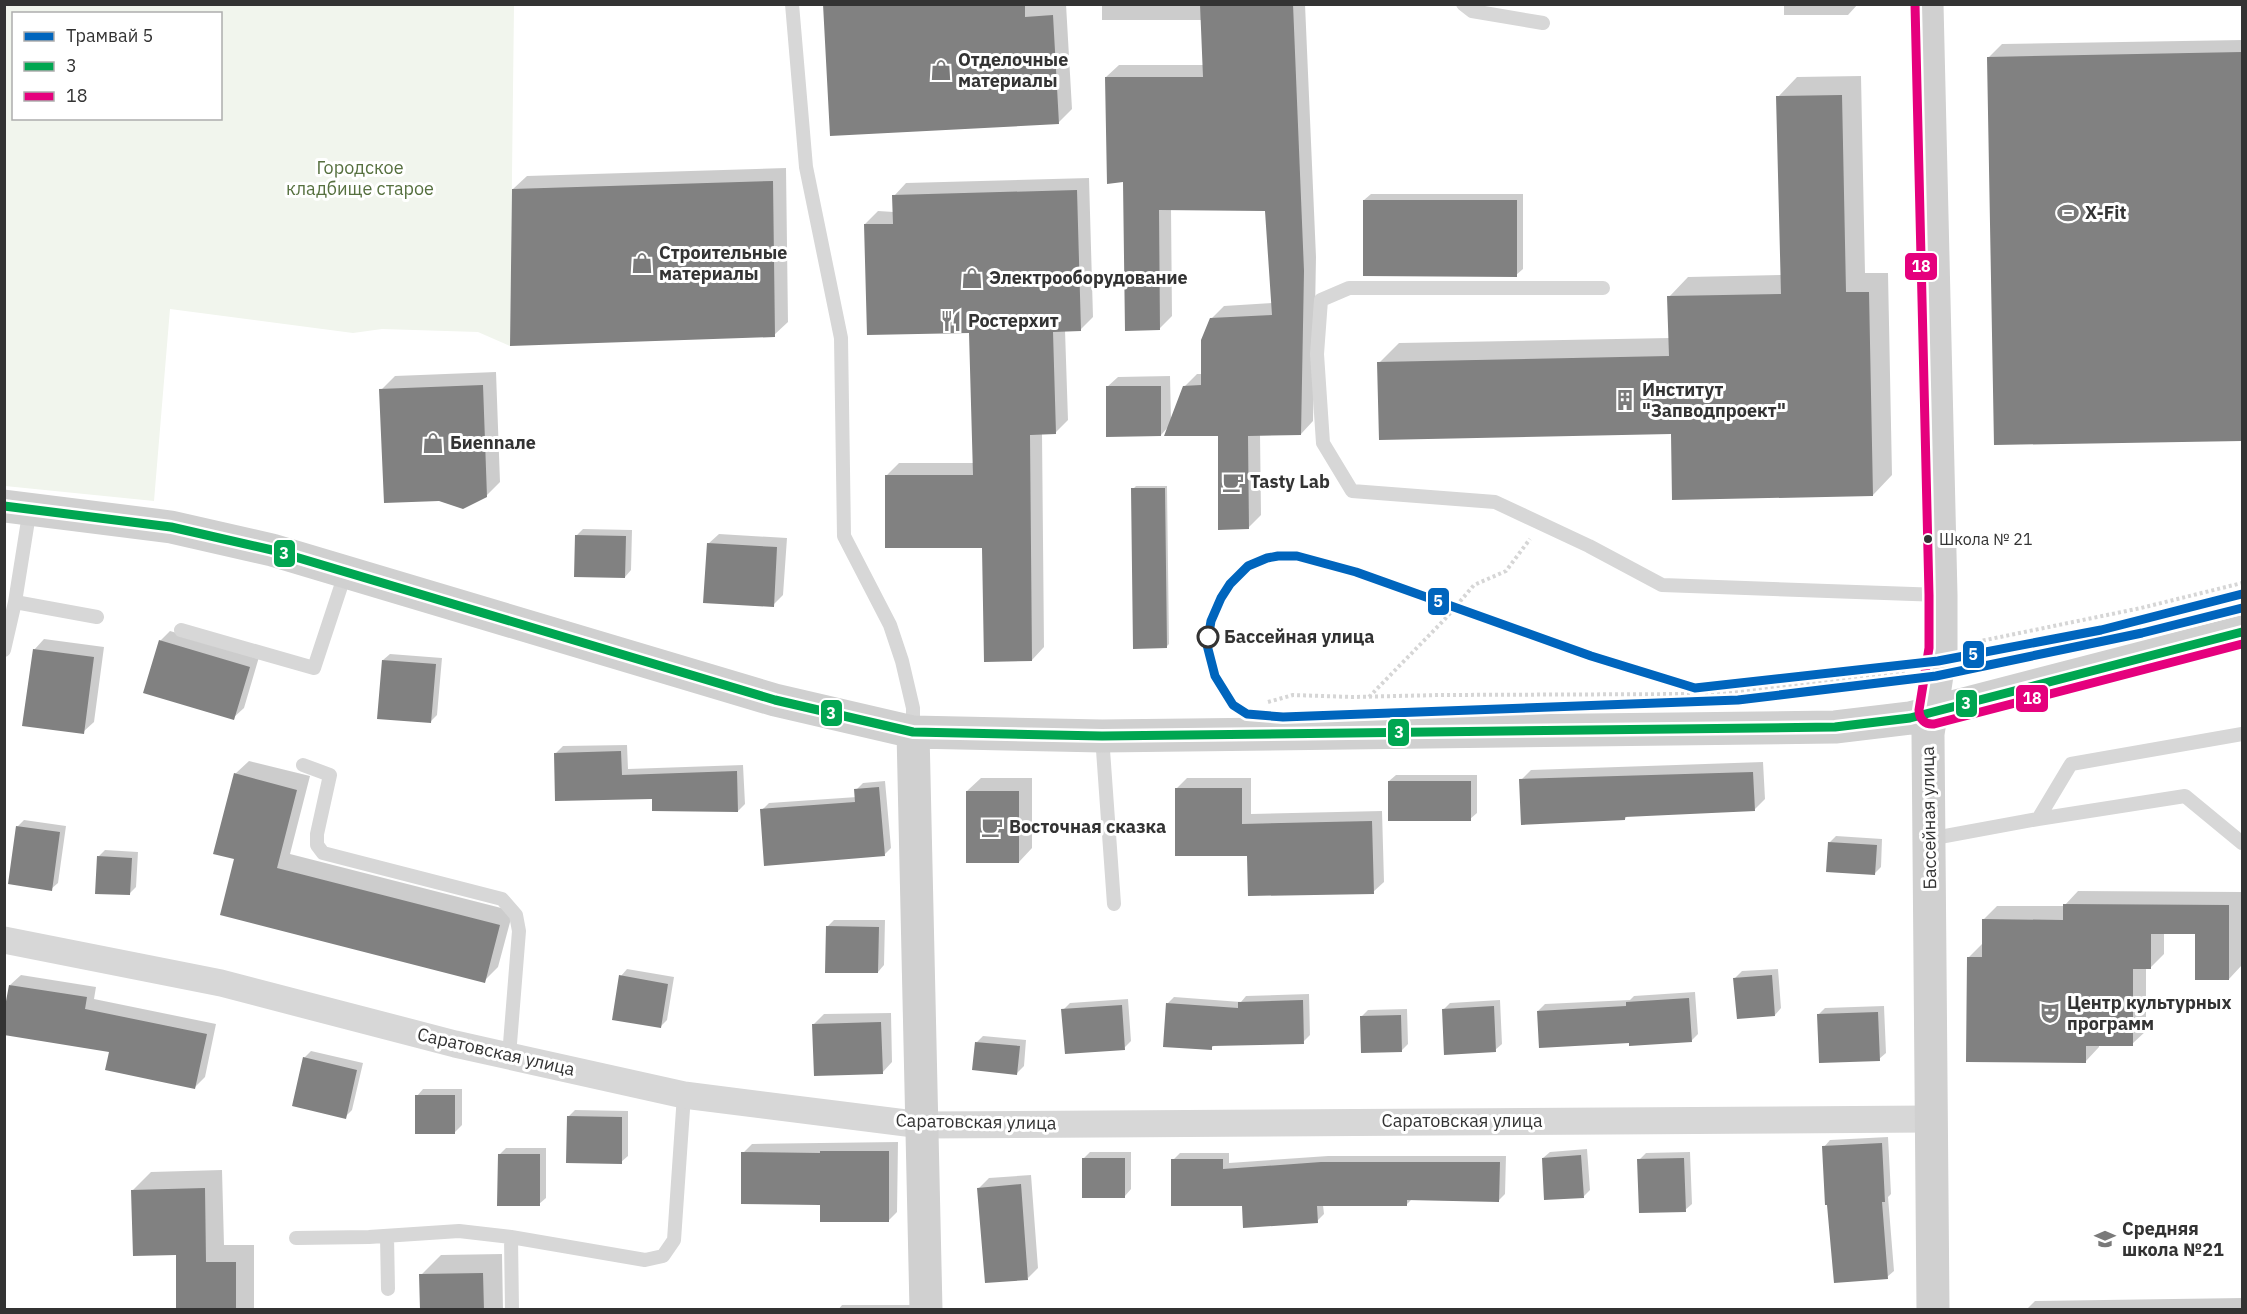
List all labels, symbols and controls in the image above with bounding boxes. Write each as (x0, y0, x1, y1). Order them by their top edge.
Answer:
legend (12, 12, 222, 120)
text: Трамвай 5 (66, 24, 153, 47)
place label: Отделочные материалы (958, 48, 1068, 92)
text: 3 (66, 54, 77, 77)
shop icon: Отделочные материалы (929, 58, 953, 82)
text: 18 (66, 84, 88, 107)
park label: Городское кладбище старое (286, 156, 434, 200)
sports icon: X-Fit (2056, 201, 2080, 225)
place label: X-Fit (2085, 201, 2127, 224)
place label: Строительные материалы (659, 241, 787, 285)
shop icon: Строительные материалы (630, 251, 654, 275)
line badge: 18 (1904, 252, 1938, 281)
text: 18 (1911, 256, 1931, 276)
shop icon: Электрооборудование (960, 266, 984, 290)
place label: Электрооборудование (989, 266, 1188, 289)
restaurant icon: Ростерхит (939, 309, 963, 333)
place label: Ростерхит (968, 309, 1059, 332)
place label: Институт "Запводпроект" (1642, 378, 1786, 422)
building icon: Институт "Запводпроект" (1613, 388, 1637, 412)
shop icon: Биеnnале (421, 431, 445, 455)
place label: Биеnnале (450, 431, 536, 454)
cafe icon: Tasty Lab (1221, 470, 1245, 494)
place label: Tasty Lab (1250, 470, 1330, 493)
place label: Школа № 21 (1939, 529, 2033, 549)
marker: Школа № 21 (1922, 533, 1934, 545)
line badge: 3 (273, 539, 296, 568)
text: 3 (279, 543, 289, 563)
line badge: 5 (1427, 587, 1450, 616)
text: 5 (1433, 591, 1443, 611)
place label: Бассейная улица (1224, 625, 1374, 648)
marker: Бассейная улица (1197, 626, 1219, 648)
line badge: 5 (1962, 640, 1985, 669)
text: 5 (1968, 644, 1978, 664)
line badge: 18 (2015, 684, 2049, 713)
text: 18 (2022, 688, 2042, 708)
line badge: 3 (1955, 689, 1978, 718)
text: 3 (1961, 693, 1971, 713)
line badge: 3 (820, 699, 843, 727)
text: 3 (826, 703, 836, 723)
line badge: 3 (1387, 718, 1410, 747)
text: 3 (1394, 722, 1404, 742)
street label: Бассейная улица (1916, 746, 1941, 890)
cafe icon: Восточная сказка (980, 815, 1004, 839)
place label: Восточная сказка (1009, 815, 1166, 838)
place label: Центр культурных программ (2067, 991, 2231, 1035)
theatre icon: Центр культурных программ (2038, 1001, 2062, 1025)
street label: Саратовская улица (415, 1022, 578, 1081)
street label: Саратовская улица (895, 1109, 1057, 1134)
street label: Саратовская улица (1381, 1109, 1543, 1132)
place label: Средняя школа №21 (2122, 1217, 2224, 1261)
school or university icon: Средняя школа №21 (2093, 1227, 2117, 1251)

